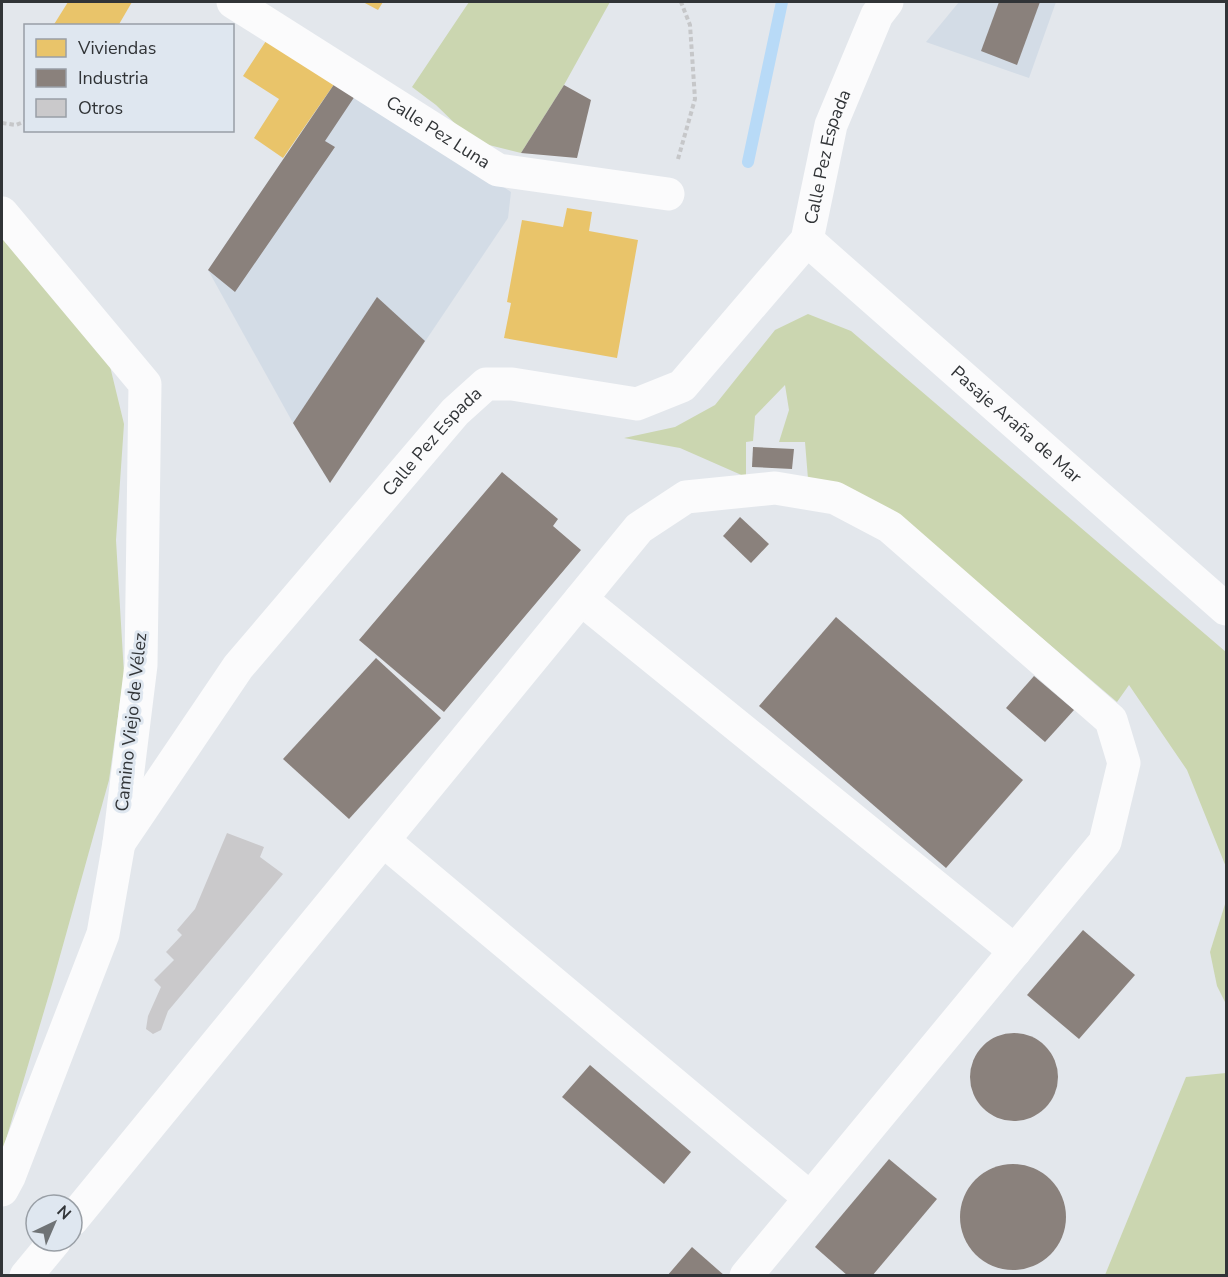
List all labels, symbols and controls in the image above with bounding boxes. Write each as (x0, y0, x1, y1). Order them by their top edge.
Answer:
legend (24, 24, 234, 132)
text: Viviendas (77, 36, 157, 60)
text: Industria (78, 66, 148, 90)
street label: Calle Pez Espada (799, 86, 857, 227)
street label: Calle Pez Luna (381, 90, 495, 174)
text: Otros (78, 96, 123, 120)
street label: Pasaje Araña de Mar (946, 360, 1087, 489)
street label: Calle Pez Espada (377, 382, 487, 501)
street label: Camino Viejo de Vélez (110, 631, 152, 813)
north arrow (24, 1193, 84, 1253)
text: N (52, 1201, 76, 1225)

